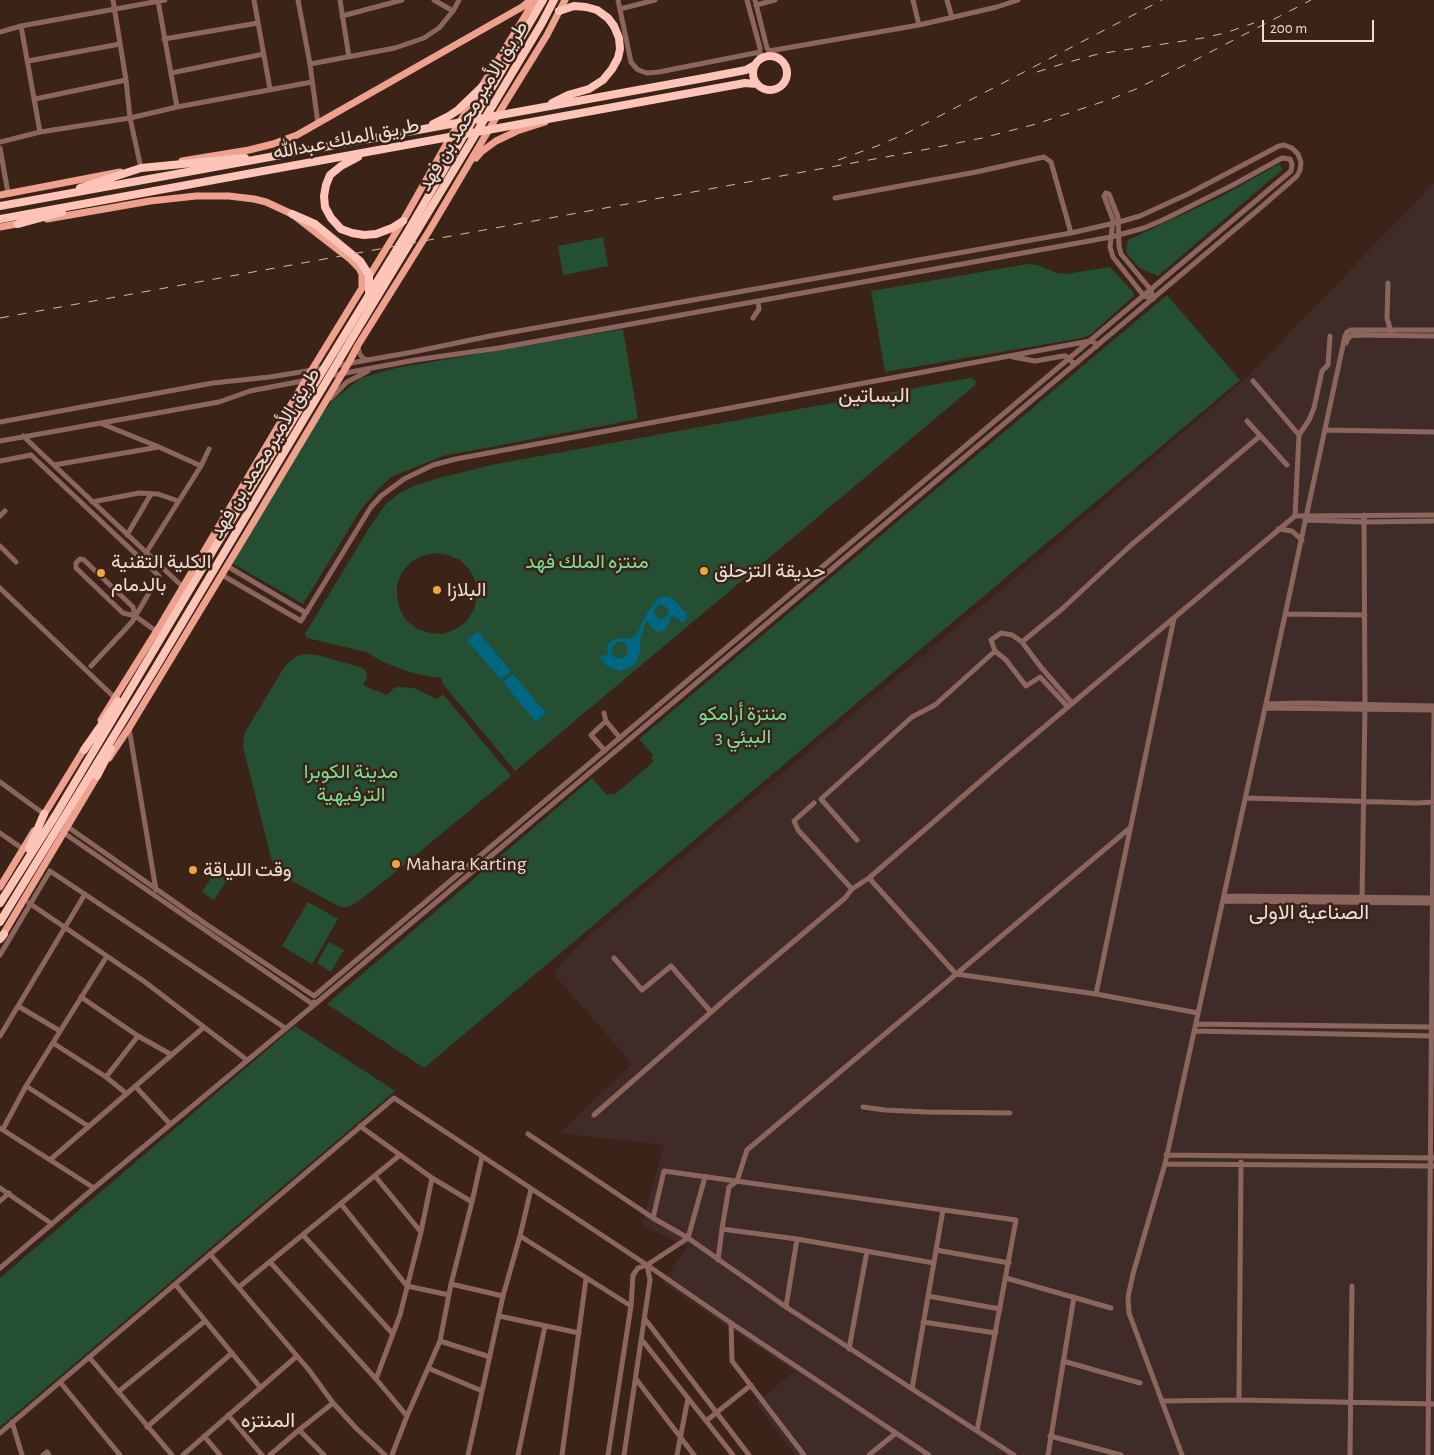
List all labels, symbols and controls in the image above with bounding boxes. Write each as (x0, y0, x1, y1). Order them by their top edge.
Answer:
scale bar (1264, 10, 1376, 42)
street label: طريق الأمير محمد بن فهد (413, 17, 533, 195)
text: 200 m (1270, 21, 1307, 36)
street label: طريق الملك عبدالله (271, 113, 421, 165)
street label: طريق الأمير محمد بن فهد (205, 364, 325, 542)
district label: البساتين (838, 383, 910, 409)
place label: الكلية التقنية بالدمام (111, 550, 211, 597)
park label: منتزه الملك فهد (525, 550, 649, 574)
place label: حديقة التزحلق (714, 559, 826, 583)
marker: حديقة التزحلق (698, 565, 710, 577)
marker: الكلية التقنية بالدمام (95, 567, 107, 579)
place label: البلازا (447, 578, 487, 602)
marker: البلازا (431, 584, 443, 596)
park label: منتزة أرامكو البيئي 3 (699, 702, 787, 749)
park label: مدينة الكوبرا الترفيهية (304, 760, 398, 807)
place label: Mahara Karting (406, 852, 527, 876)
place label: وقت اللياقة (203, 858, 292, 882)
marker: Mahara Karting (390, 858, 402, 870)
marker: وقت اللياقة (187, 864, 199, 876)
district label: الصناعية الاولى (1249, 900, 1369, 926)
district label: المنتزه (241, 1408, 295, 1434)

